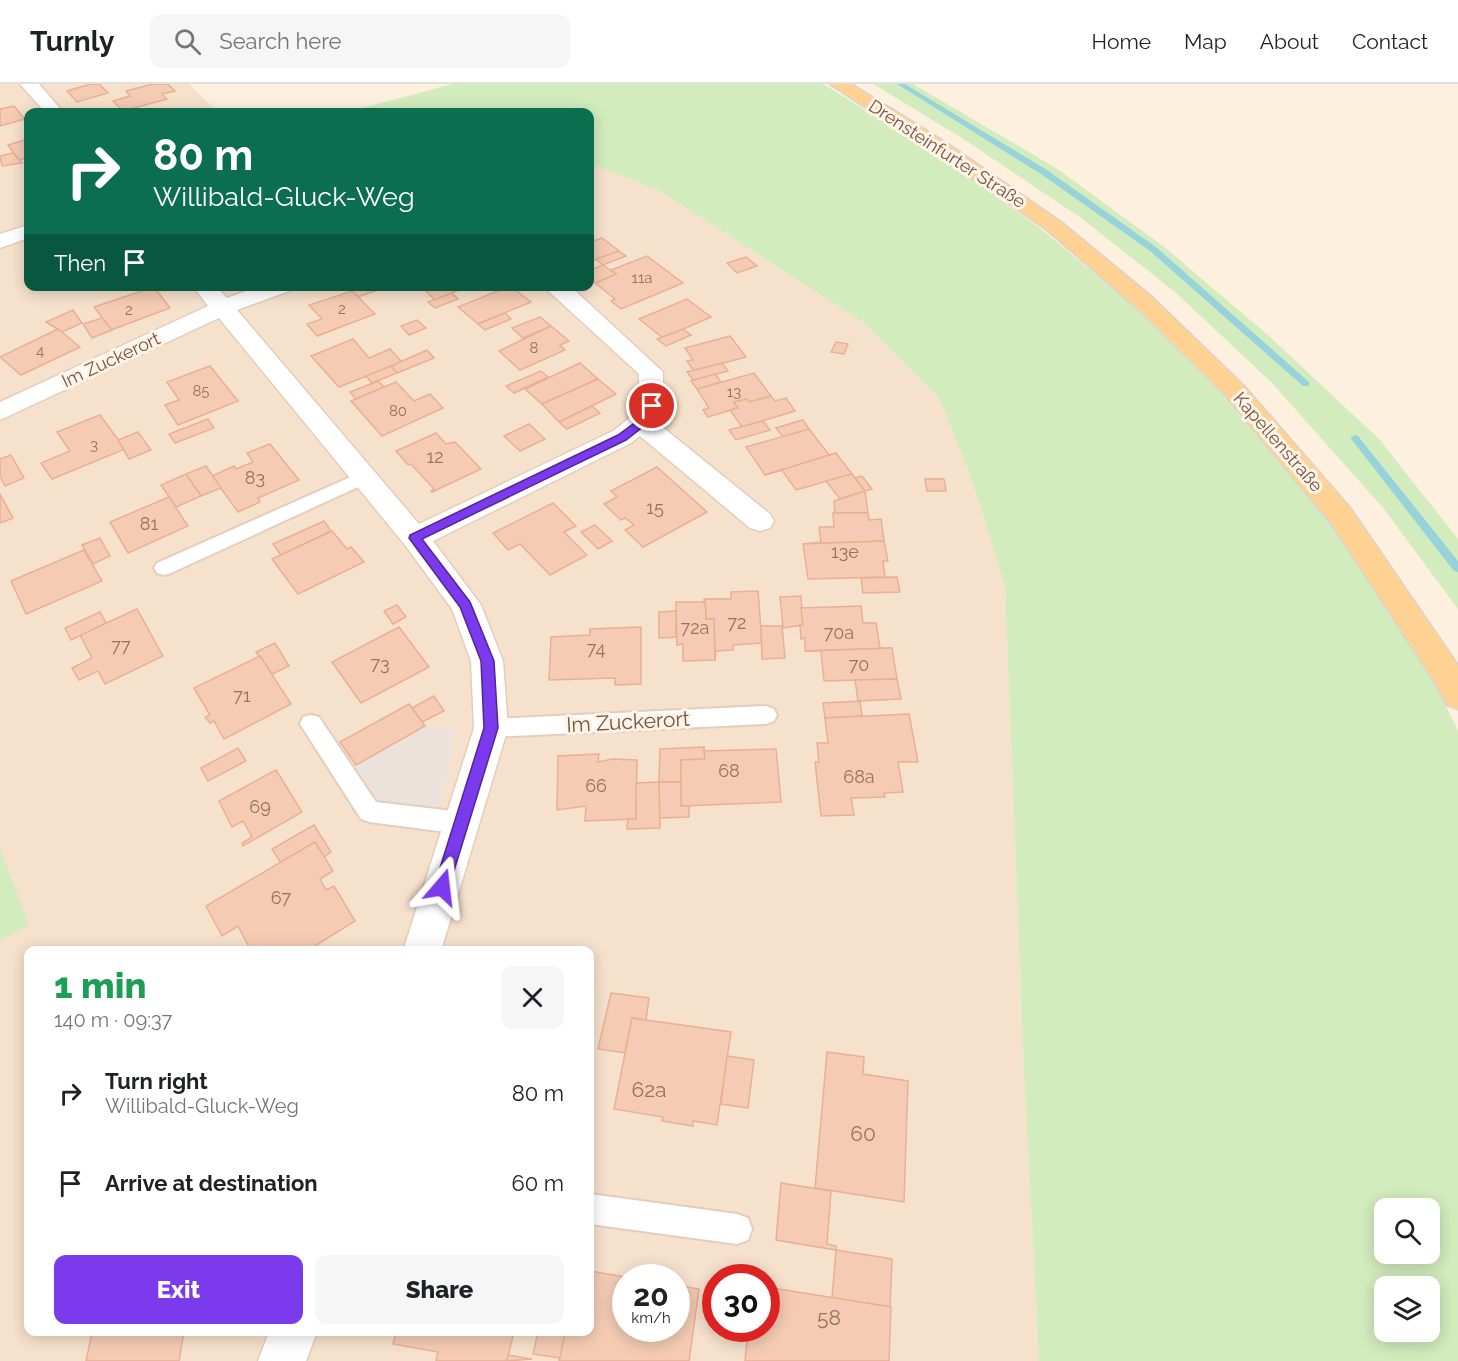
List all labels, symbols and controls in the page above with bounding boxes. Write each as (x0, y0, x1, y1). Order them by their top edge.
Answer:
search box (150, 14, 570, 68)
text: Turnly (30, 25, 114, 58)
icon: search (171, 25, 204, 58)
text: Search here (219, 28, 341, 54)
text: Home (1092, 29, 1151, 54)
text: Map (1184, 29, 1227, 54)
text: About (1260, 29, 1319, 54)
text: Contact (1352, 29, 1428, 54)
street label: Drensteinfurter Straße (865, 95, 1030, 212)
text: 80 m (153, 131, 253, 180)
icon: right (54, 132, 132, 210)
text: Willibald-Gluck-Weg (153, 181, 415, 212)
icon: arrive (118, 246, 151, 279)
text: Then (54, 250, 106, 276)
house number: 11a (631, 269, 653, 287)
house number: 2 (338, 300, 346, 318)
house number: 2 (125, 301, 133, 319)
street label: Im Zuckerort (58, 328, 163, 391)
house number: 8 (530, 339, 539, 357)
house number: 4 (36, 342, 44, 360)
pin (626, 380, 677, 431)
house number: 85 (192, 382, 210, 400)
house number: 13 (727, 383, 741, 401)
street label: Kapellenstraße (1229, 388, 1328, 496)
icon: arrive (635, 389, 668, 422)
house number: 80 (389, 402, 407, 420)
house number: 3 (90, 436, 98, 454)
house number: 12 (426, 446, 444, 467)
house number: 83 (245, 467, 265, 488)
house number: 15 (646, 497, 664, 518)
house number: 81 (140, 513, 158, 534)
house number: 13e (831, 541, 859, 562)
house number: 72 (727, 612, 747, 633)
house number: 72a (681, 617, 709, 638)
house number: 70a (824, 622, 854, 643)
house number: 77 (111, 635, 131, 656)
house number: 74 (587, 638, 605, 659)
house number: 73 (370, 653, 390, 674)
house number: 70 (849, 654, 869, 675)
house number: 71 (233, 685, 251, 706)
street label: Im Zuckerort (566, 706, 690, 737)
house number: 68 (718, 760, 740, 781)
house number: 68a (843, 766, 875, 787)
house number: 66 (585, 775, 607, 796)
house number: 69 (249, 796, 271, 817)
position arrow (410, 855, 474, 919)
house number: 67 (271, 887, 292, 908)
text: 1 min (54, 964, 146, 1006)
button: close (501, 966, 564, 1029)
text: 140 m · 09:37 (54, 1008, 172, 1032)
text: Turn right (105, 1068, 208, 1094)
icon: right (54, 1077, 87, 1110)
house number: 62a (631, 1077, 667, 1102)
text: 80 m (512, 1080, 564, 1106)
text: Willibald-Gluck-Weg (105, 1094, 299, 1118)
house number: 60 (850, 1121, 876, 1146)
icon: arrive (54, 1167, 87, 1200)
text: Arrive at destination (105, 1170, 318, 1196)
text: 60 m (511, 1170, 564, 1196)
map controls (1374, 1198, 1440, 1342)
button: search (1374, 1198, 1440, 1264)
button: Exit (54, 1255, 303, 1324)
button: Share (315, 1255, 564, 1324)
speed limit sign: 30 (702, 1264, 780, 1342)
button: layers (1374, 1276, 1440, 1342)
text: 20 (633, 1278, 669, 1313)
house number: 58 (817, 1305, 841, 1330)
text: km/h (631, 1309, 671, 1327)

